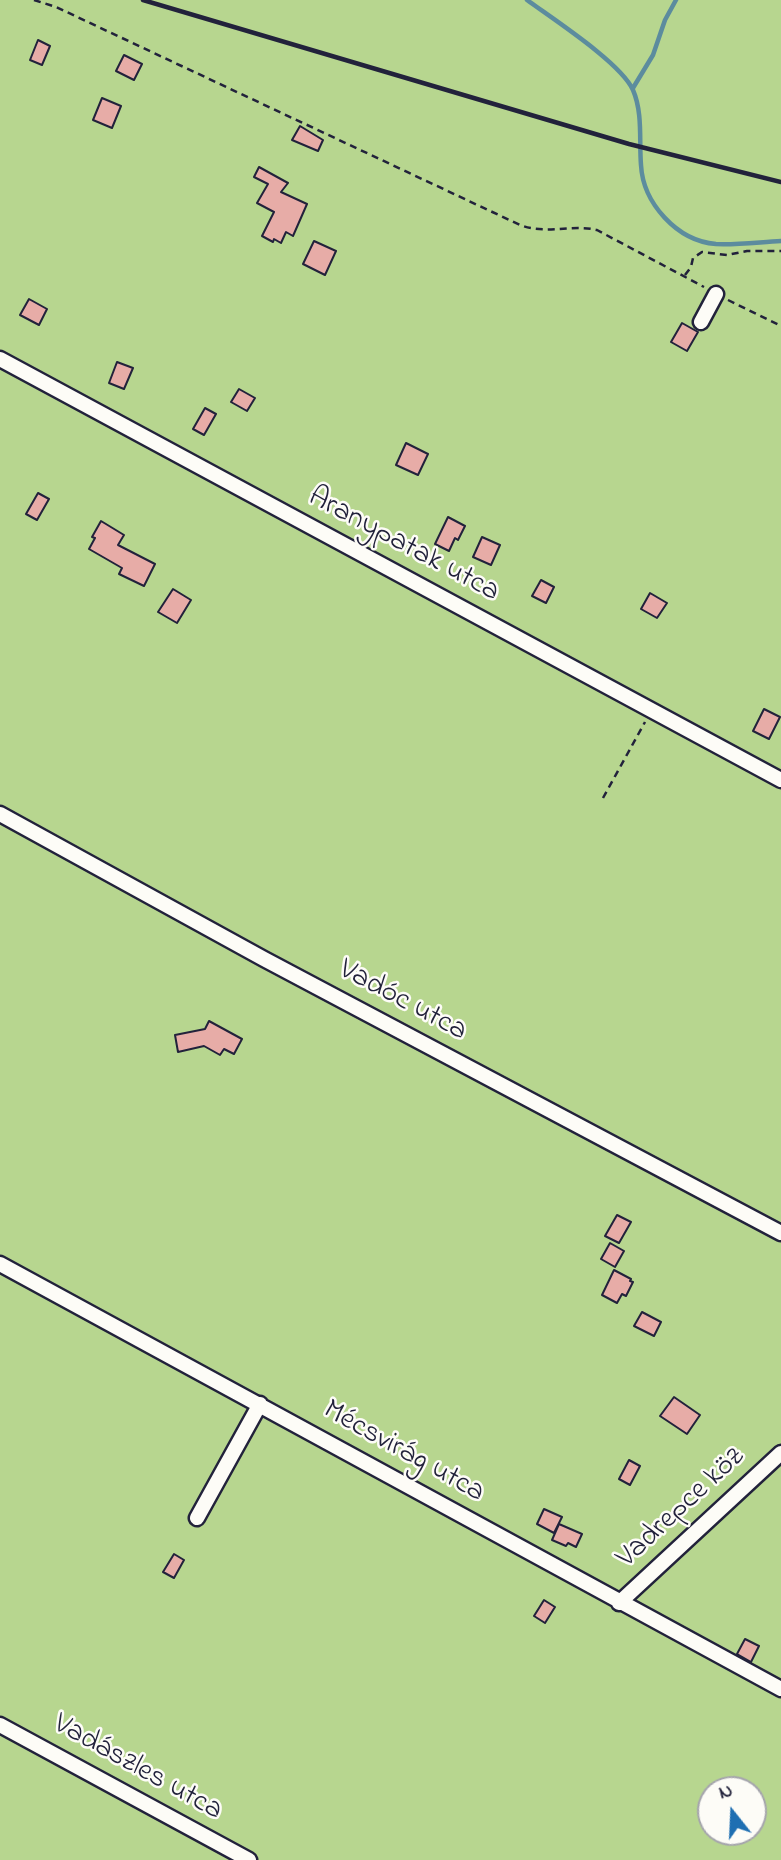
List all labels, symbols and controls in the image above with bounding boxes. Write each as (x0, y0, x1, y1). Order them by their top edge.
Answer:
street label: Aranypatak utca (301, 480, 505, 612)
street label: Vadóc utca (332, 953, 472, 1051)
street label: Mécsvirág utca (316, 1394, 490, 1512)
street label: Vadrepce köz (611, 1441, 753, 1577)
street label: Vadászles utca (46, 1708, 228, 1830)
north arrow (697, 1776, 767, 1846)
text: N (716, 1778, 736, 1807)

